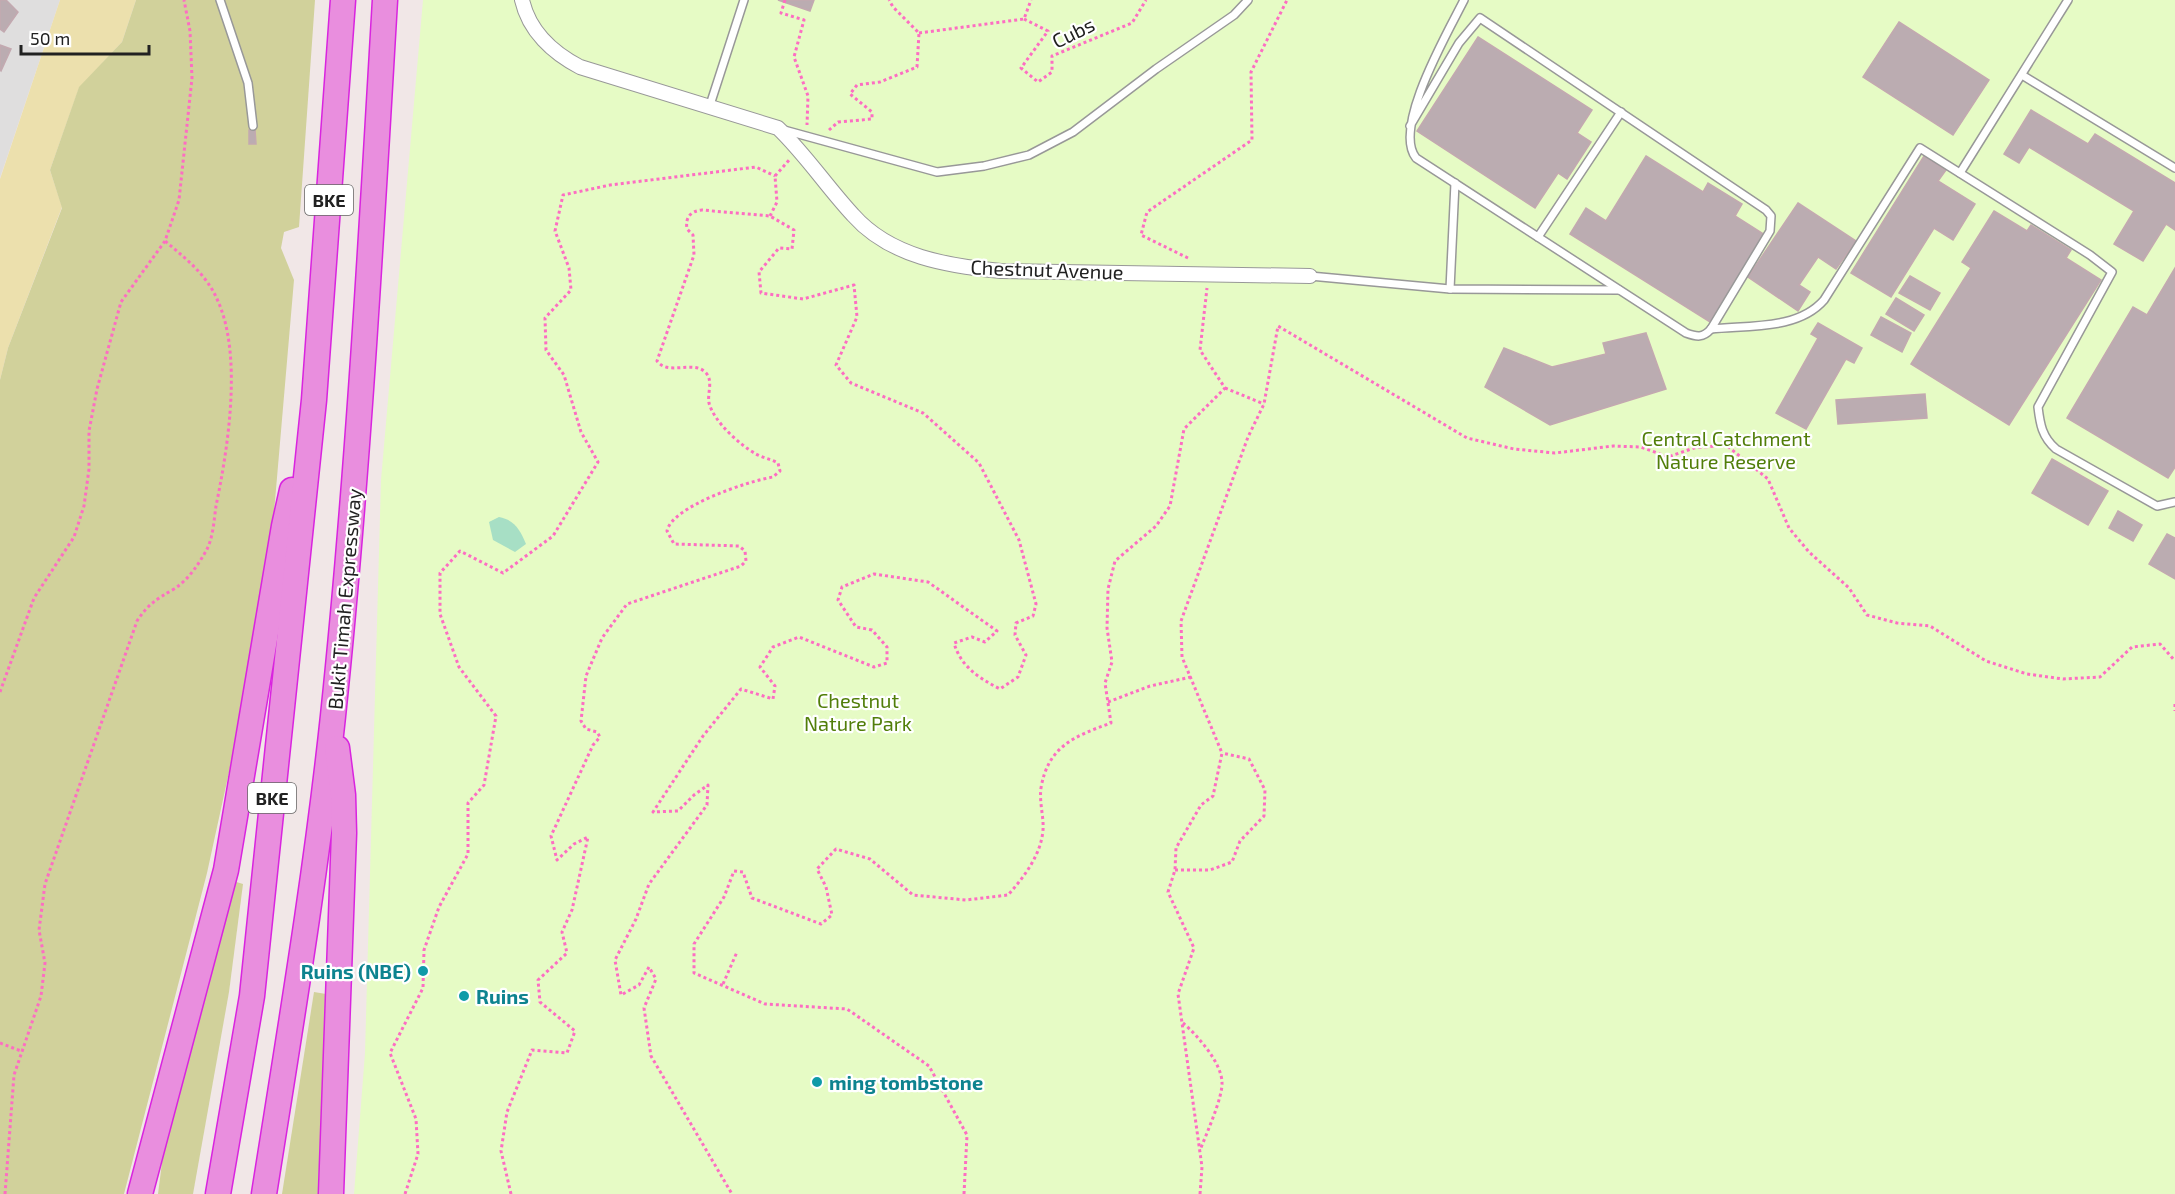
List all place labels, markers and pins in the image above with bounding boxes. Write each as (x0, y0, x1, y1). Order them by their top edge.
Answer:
place label: Ruins (NBE) (301, 959, 411, 983)
marker: Ruins (NBE) (416, 964, 430, 978)
place label: Ruins (476, 984, 529, 1008)
marker: Ruins (457, 989, 471, 1003)
place label: ming tombstone (829, 1070, 983, 1094)
marker: ming tombstone (810, 1075, 824, 1089)

